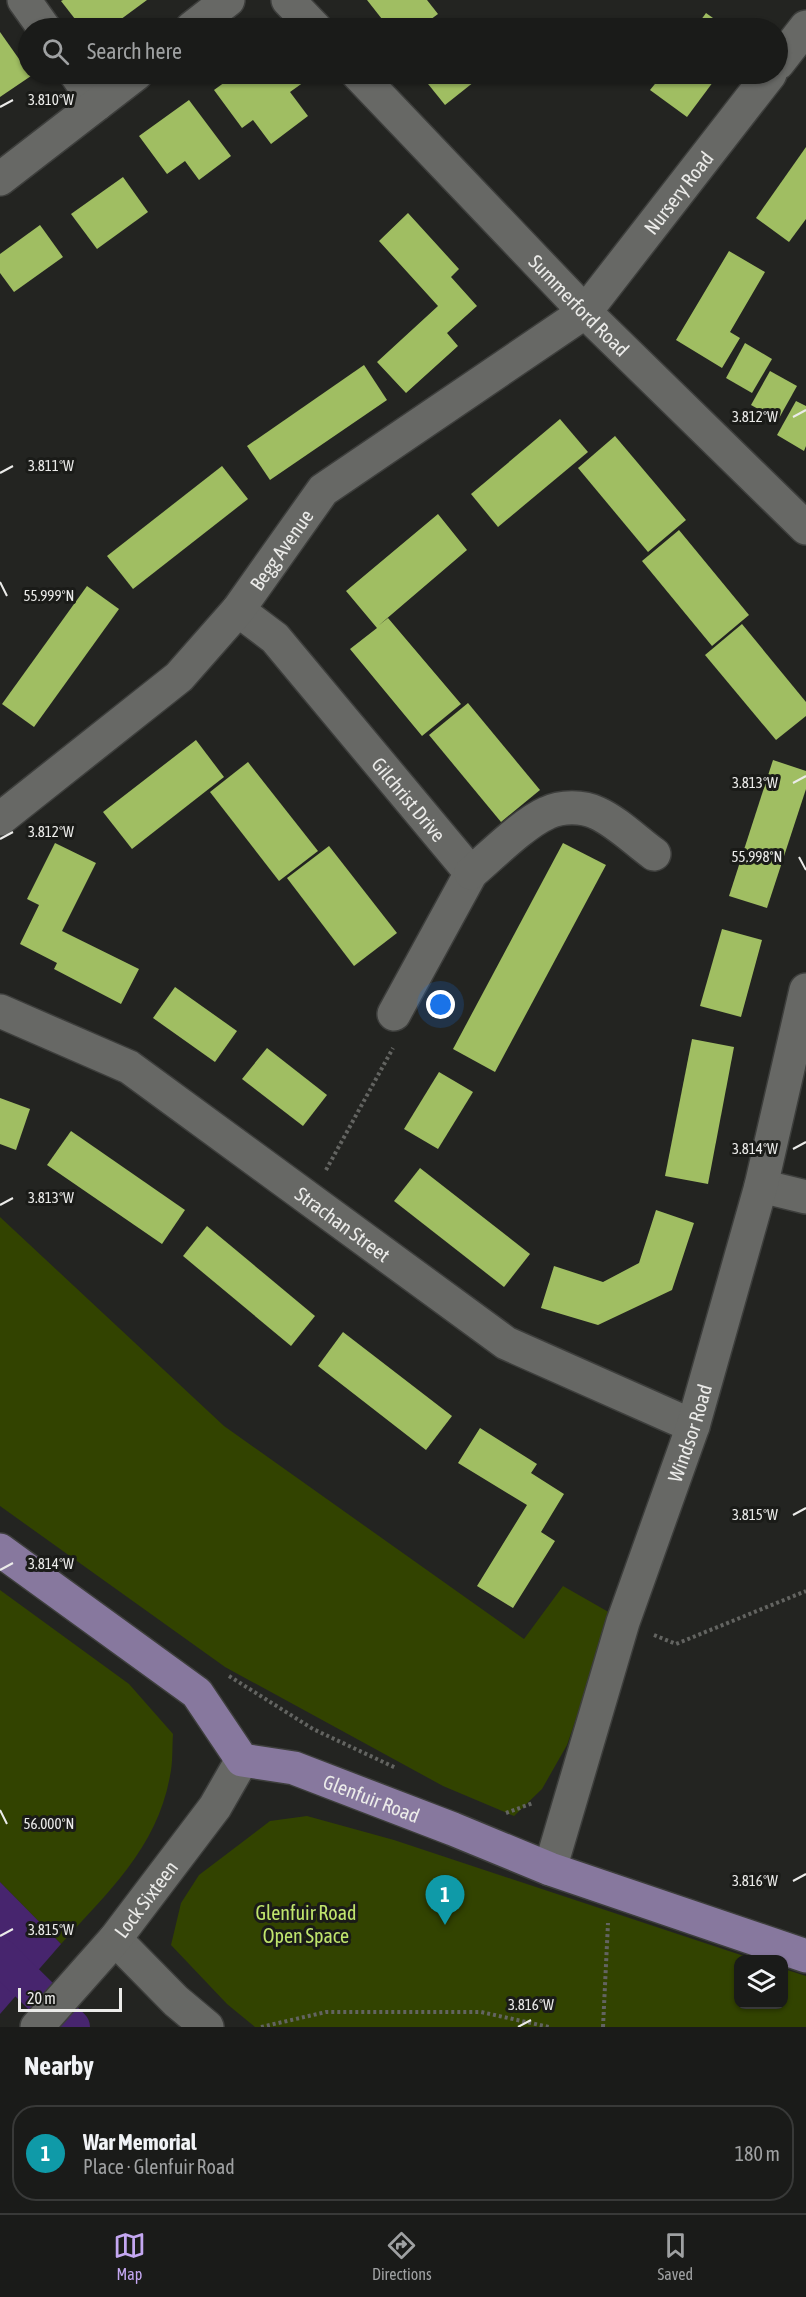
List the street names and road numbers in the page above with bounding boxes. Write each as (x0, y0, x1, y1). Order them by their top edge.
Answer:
street label: Nursery Road (639, 146, 717, 238)
street label: Summerford Road (525, 250, 634, 360)
street label: Begg Avenue (244, 505, 317, 594)
street label: Gilchrist Drive (368, 752, 451, 846)
street label: Strachan Street (291, 1181, 395, 1266)
street label: Windsor Road (662, 1381, 716, 1485)
street label: Glenfuir Road (320, 1769, 423, 1827)
street label: Lock Sixteen (109, 1856, 182, 1942)

